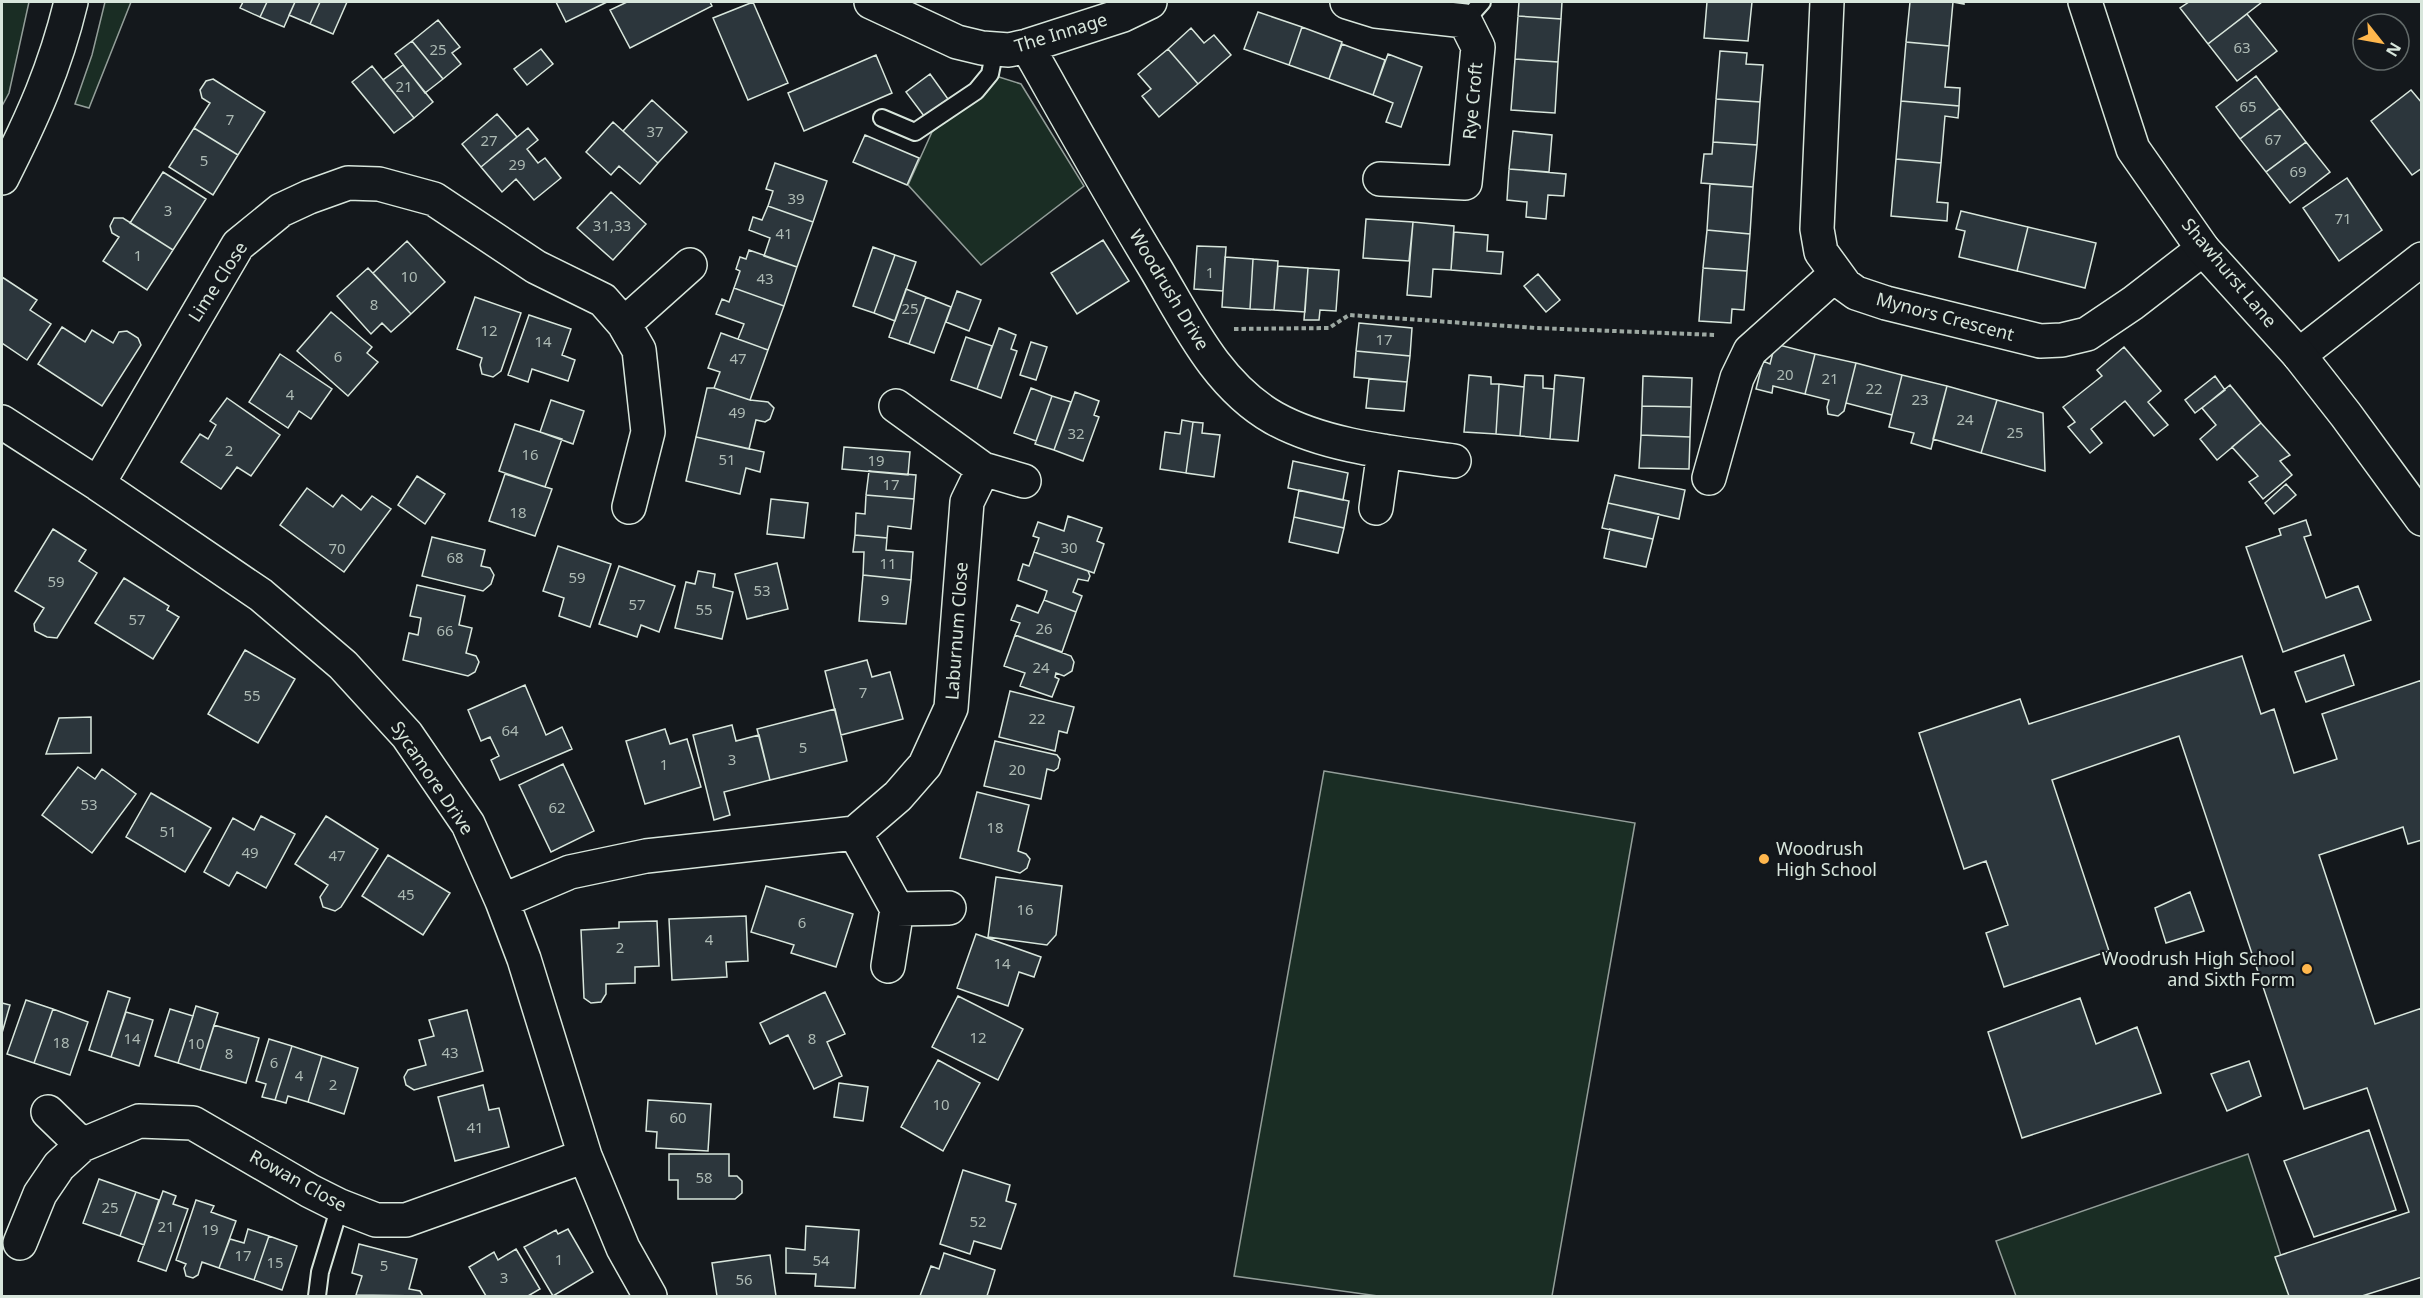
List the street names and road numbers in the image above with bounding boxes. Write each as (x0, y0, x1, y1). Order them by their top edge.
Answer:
street label: The Innage (1011, 7, 1110, 58)
street label: Rye Croft (1457, 61, 1487, 140)
street label: Shawhurst Lane (2177, 213, 2283, 332)
street label: Woodrush Drive (1124, 225, 1215, 354)
street label: Lime Close (182, 237, 252, 326)
street label: Mynors Crescent (1874, 286, 2017, 346)
street label: Laburnum Close (939, 561, 973, 701)
street label: Sycamore Drive (386, 716, 480, 839)
street label: Rowan Close (246, 1144, 351, 1217)

